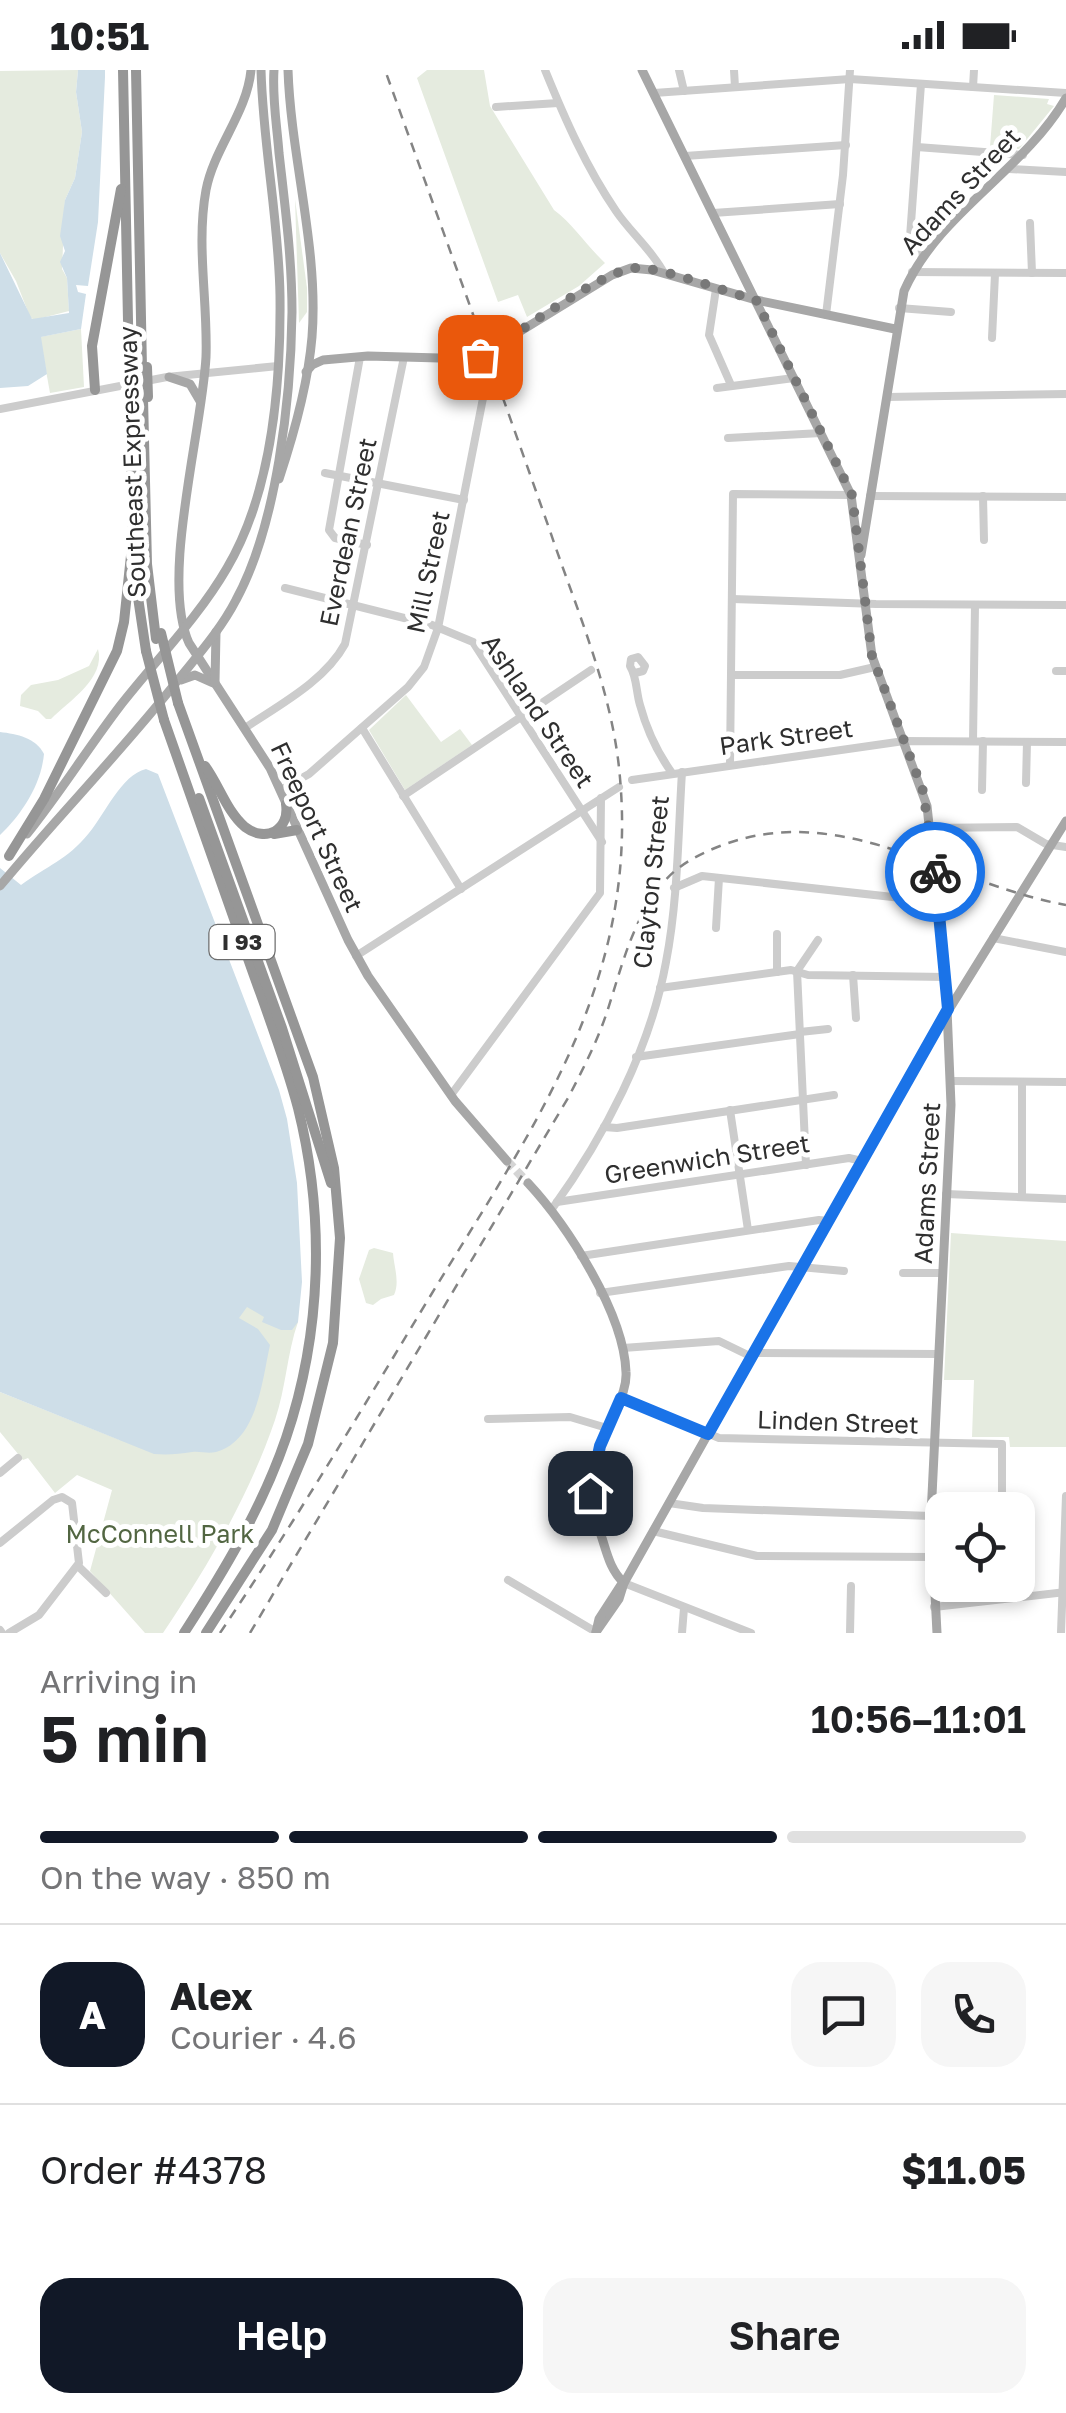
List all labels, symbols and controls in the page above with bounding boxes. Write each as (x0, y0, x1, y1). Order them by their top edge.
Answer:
text: 10:51 (50, 13, 149, 58)
street label: Adams Street (893, 121, 1026, 260)
pin (438, 315, 523, 400)
street label: Southeast Expressway (111, 326, 152, 598)
icon: bag (453, 330, 508, 385)
street label: Everdean Street (312, 435, 383, 629)
street label: Mill Street (399, 508, 456, 636)
street label: Ashland Street (476, 628, 601, 793)
street label: Park Street (717, 712, 855, 761)
street label: Freeport Street (264, 737, 370, 917)
street label: Clayton Street (626, 794, 675, 970)
courier (885, 822, 985, 922)
icon: bike (908, 845, 963, 900)
road number: I 93 (210, 925, 274, 959)
street label: Adams Street (907, 1101, 946, 1264)
street label: Greenwich Street (602, 1127, 812, 1190)
street label: Linden Street (757, 1403, 919, 1440)
pin (548, 1451, 633, 1536)
icon: home (563, 1466, 618, 1521)
map controls (925, 1492, 1035, 1602)
button: locate (925, 1492, 1035, 1602)
park label: McConnell Park (66, 1518, 254, 1549)
text: Arriving in (40, 1662, 197, 1700)
text: 10:56–11:01 (811, 1696, 1026, 1741)
text: 5 min (40, 1698, 209, 1776)
text: On the way · 850 m (40, 1858, 331, 1896)
button: chat (791, 1962, 896, 2067)
button: phone (921, 1962, 1026, 2067)
text: Alex (170, 1973, 253, 2018)
text: A (79, 1992, 106, 2037)
text: Courier · 4.6 (170, 2018, 357, 2056)
text: Order #4378 (40, 2147, 267, 2192)
text: $11.05 (901, 2147, 1026, 2192)
button: Help (40, 2278, 523, 2393)
button: Share (543, 2278, 1026, 2393)

